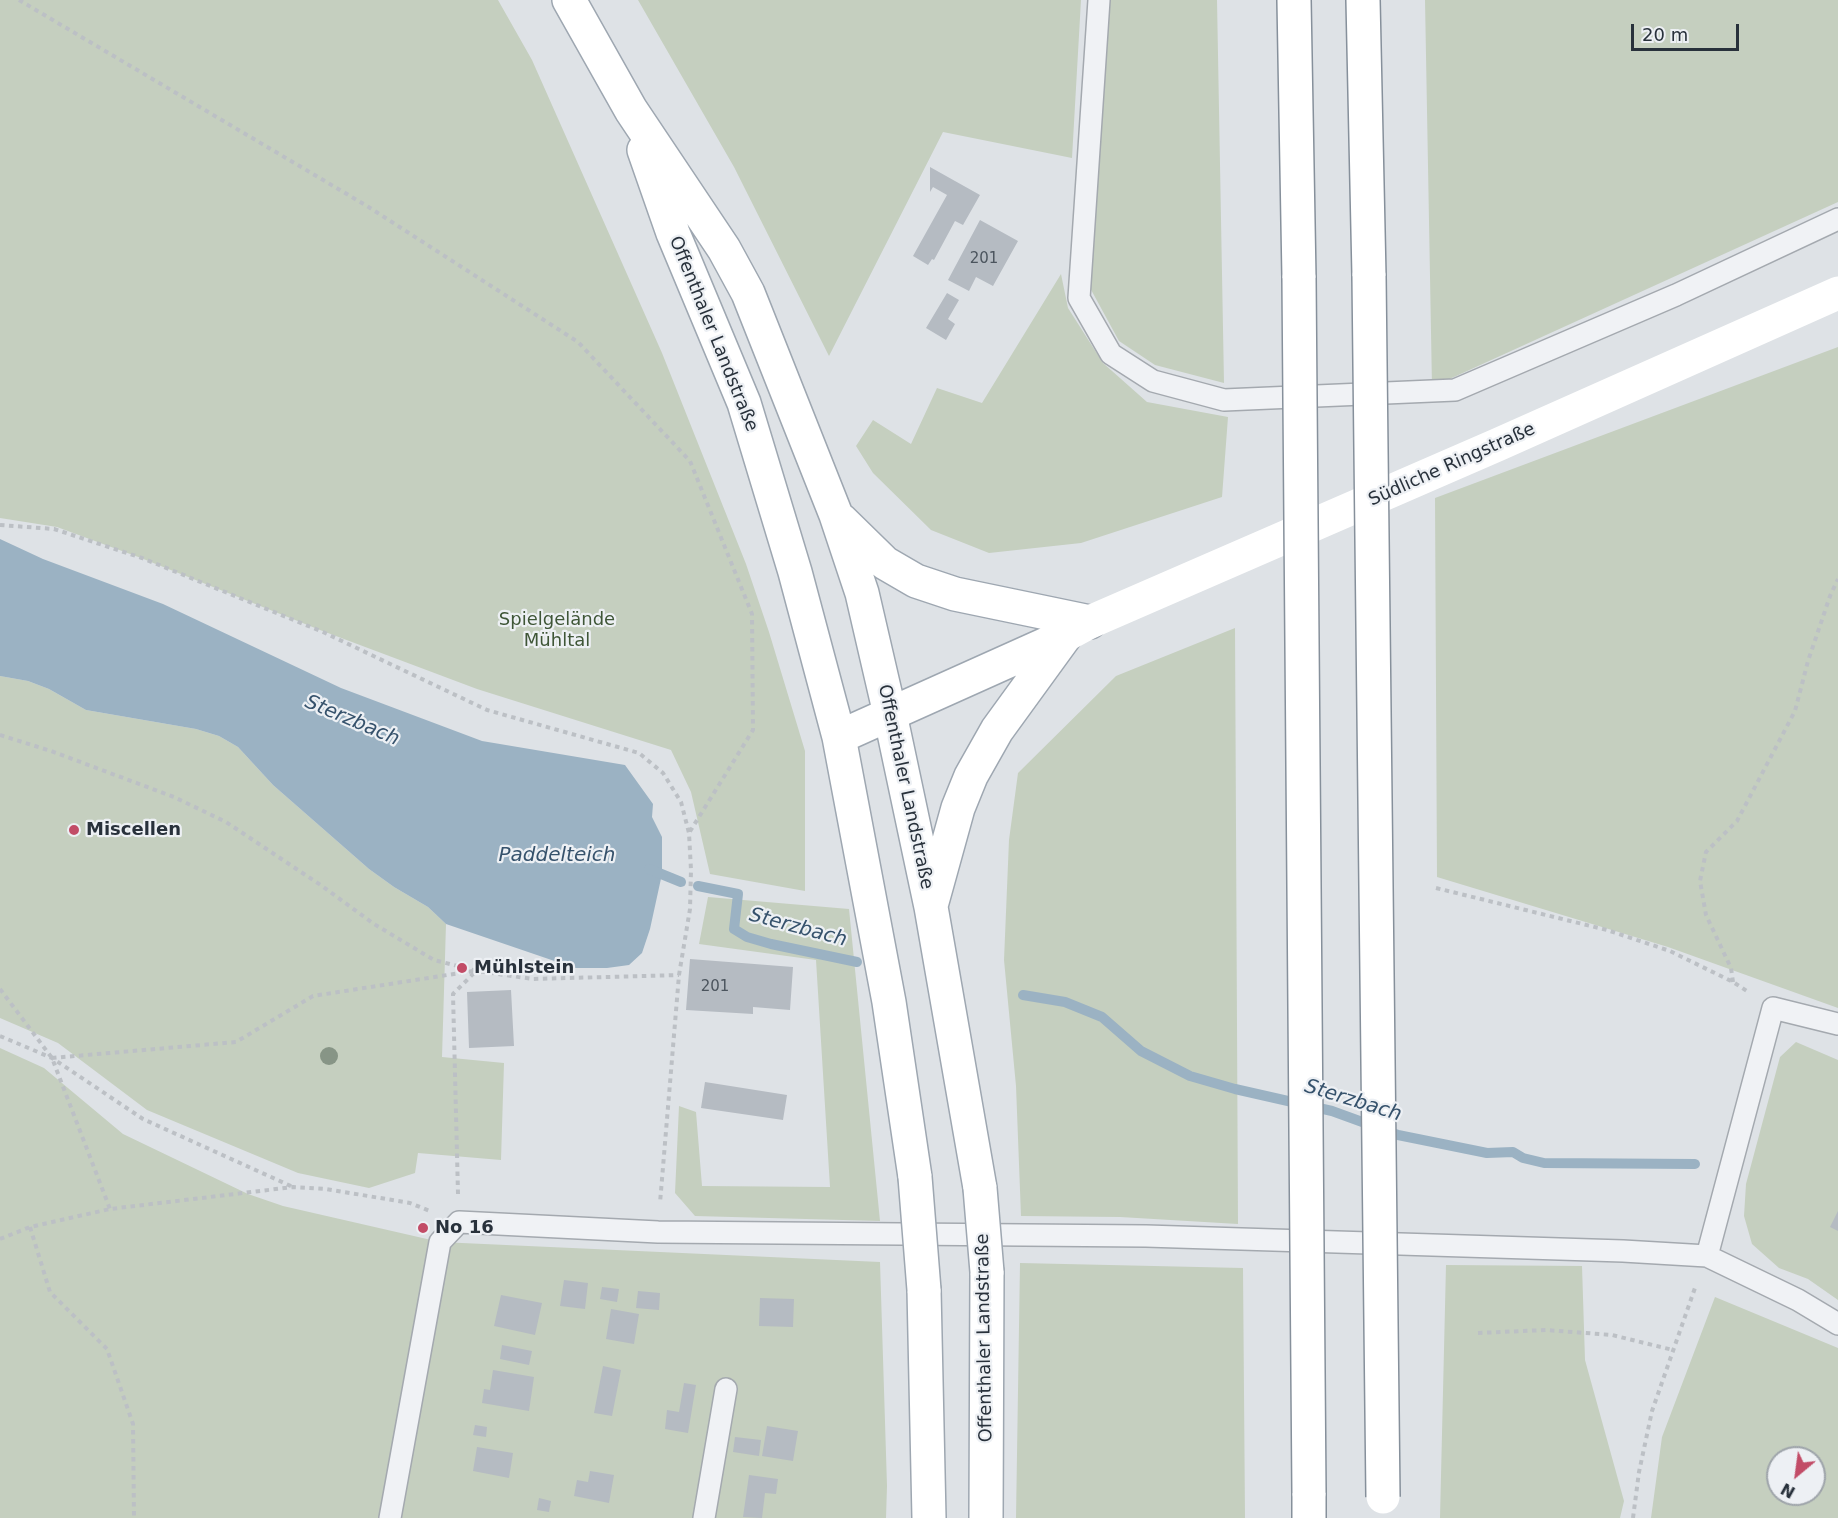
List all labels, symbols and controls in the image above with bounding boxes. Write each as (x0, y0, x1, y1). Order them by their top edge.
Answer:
scale bar (1634, 12, 1742, 50)
text: 20 m (1642, 24, 1688, 45)
street label: Offenthaler Landstraße (664, 233, 762, 435)
house number: 201 (970, 250, 998, 268)
street label: Südliche Ringstraße (1365, 419, 1539, 511)
park label: Spielgelände Mühltal (499, 609, 615, 652)
street label: Offenthaler Landstraße (873, 683, 937, 891)
water label: Sterzbach (301, 690, 403, 752)
place label: Miscellen (86, 819, 181, 841)
marker: Miscellen (67, 823, 81, 837)
water label: Paddelteich (499, 844, 615, 868)
water label: Sterzbach (747, 903, 849, 953)
place label: Mühlstein (474, 957, 574, 979)
marker: Mühlstein (455, 961, 469, 975)
house number: 201 (701, 978, 729, 996)
water label: Sterzbach (1302, 1075, 1404, 1127)
place label: No 16 (435, 1217, 494, 1239)
marker: No 16 (416, 1221, 430, 1235)
street label: Offenthaler Landstraße (972, 1233, 998, 1443)
north arrow (1766, 1446, 1826, 1506)
text: N (1778, 1479, 1798, 1502)

